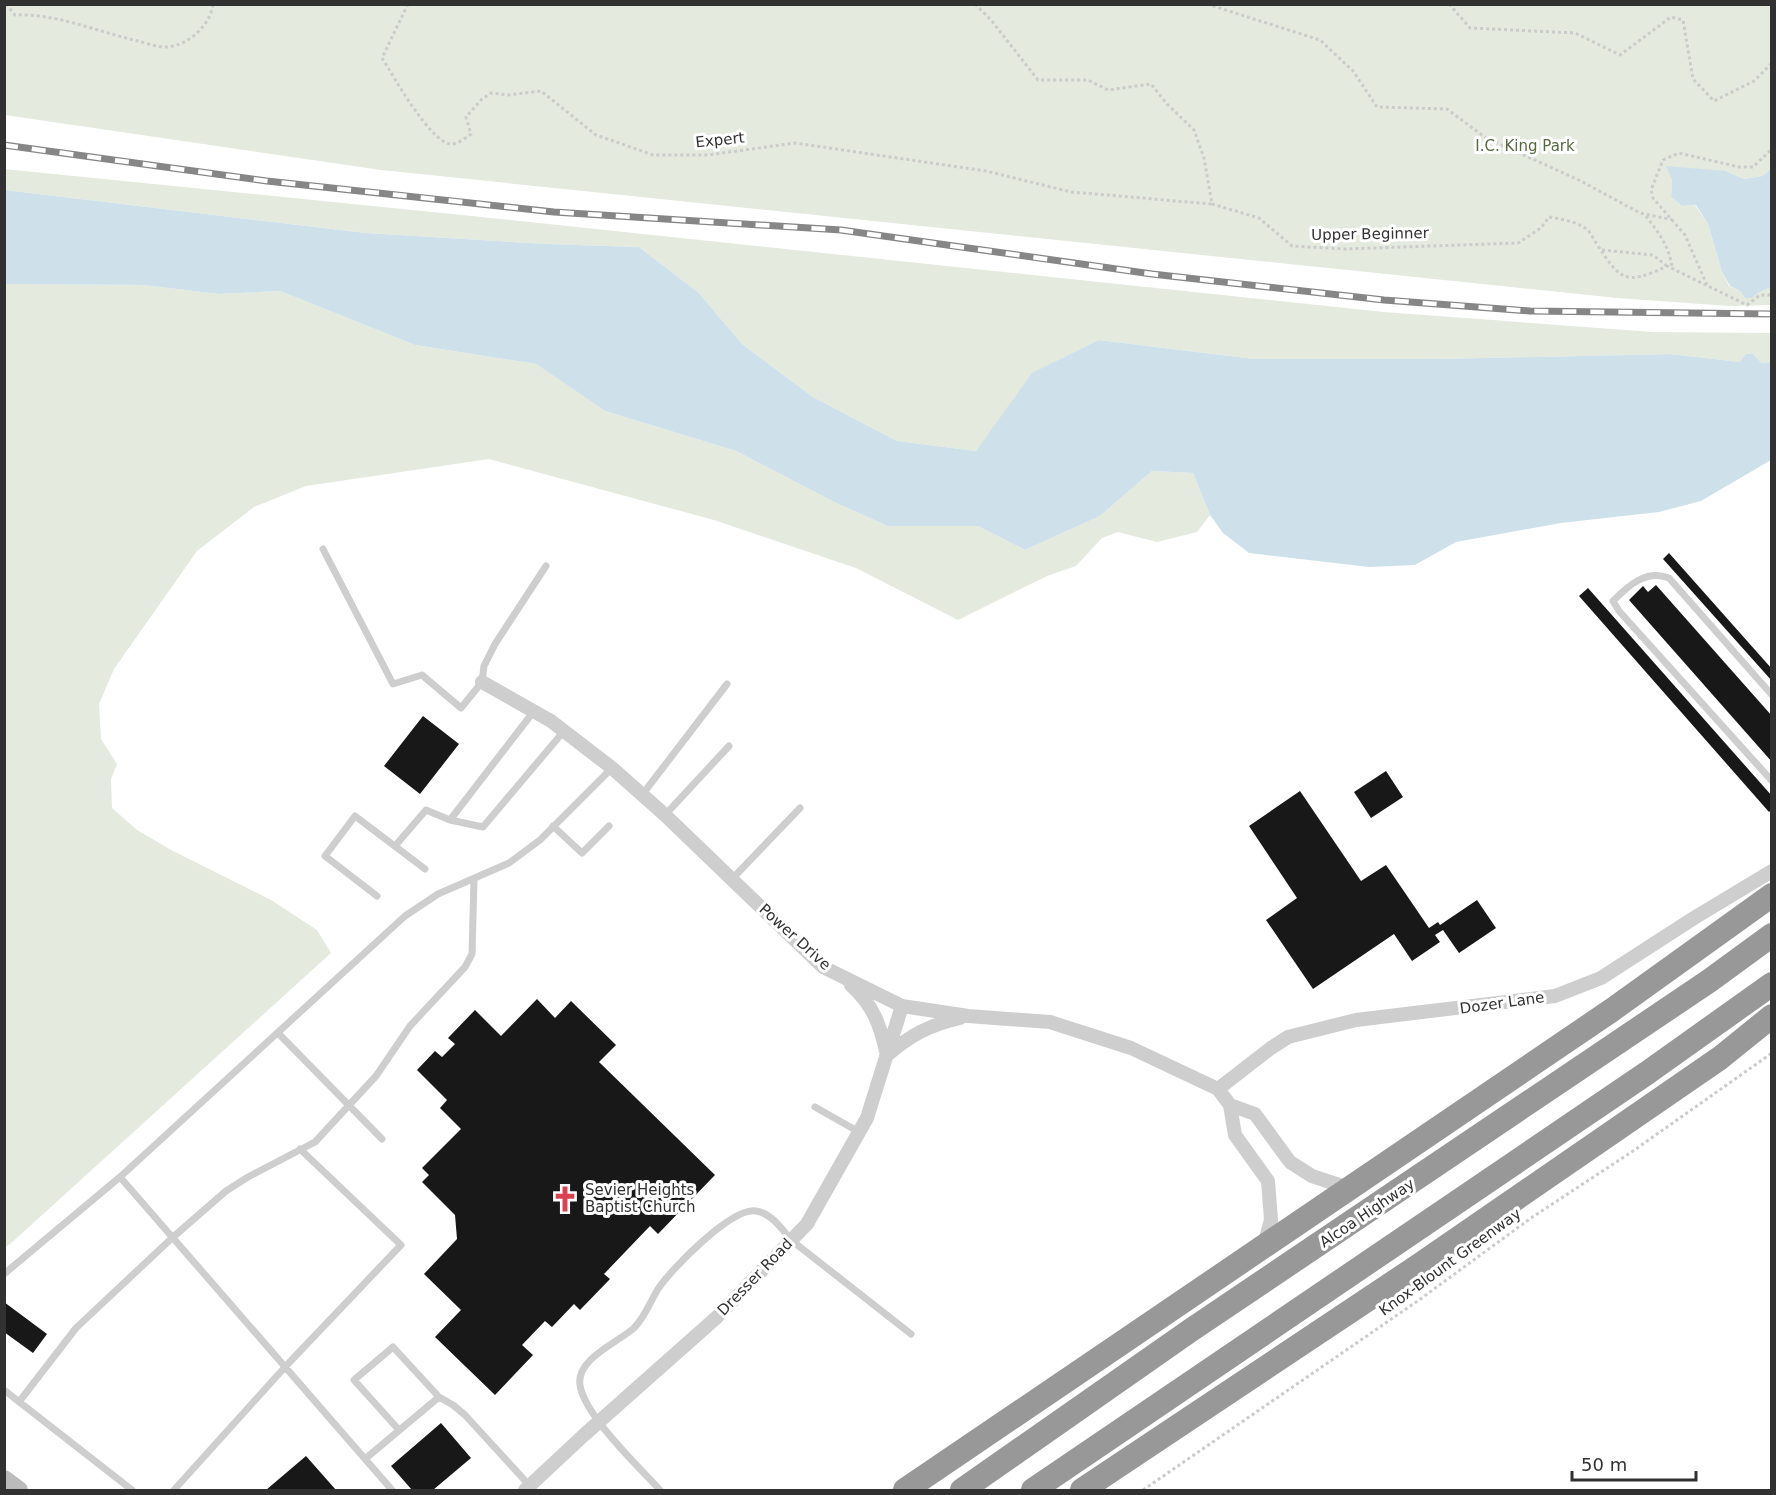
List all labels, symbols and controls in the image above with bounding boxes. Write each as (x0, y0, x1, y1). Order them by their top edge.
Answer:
street label: Expert (695, 128, 745, 152)
park label: I.C. King Park (1475, 137, 1575, 155)
street label: Upper Beginner (1311, 224, 1430, 244)
street label: Power Drive (755, 900, 835, 974)
street label: Dozer Lane (1459, 988, 1545, 1018)
street label: Alcoa Highway (1316, 1175, 1418, 1251)
place label: Sevier Heights Baptist Church (585, 1181, 696, 1216)
church icon: Sevier Heights Baptist Church (550, 1184, 580, 1214)
street label: Knox-Blount Greenway (1376, 1204, 1525, 1320)
street label: Dresser Road (714, 1235, 796, 1319)
scale bar (1572, 1444, 1696, 1482)
text: 50 m (1581, 1454, 1627, 1475)

